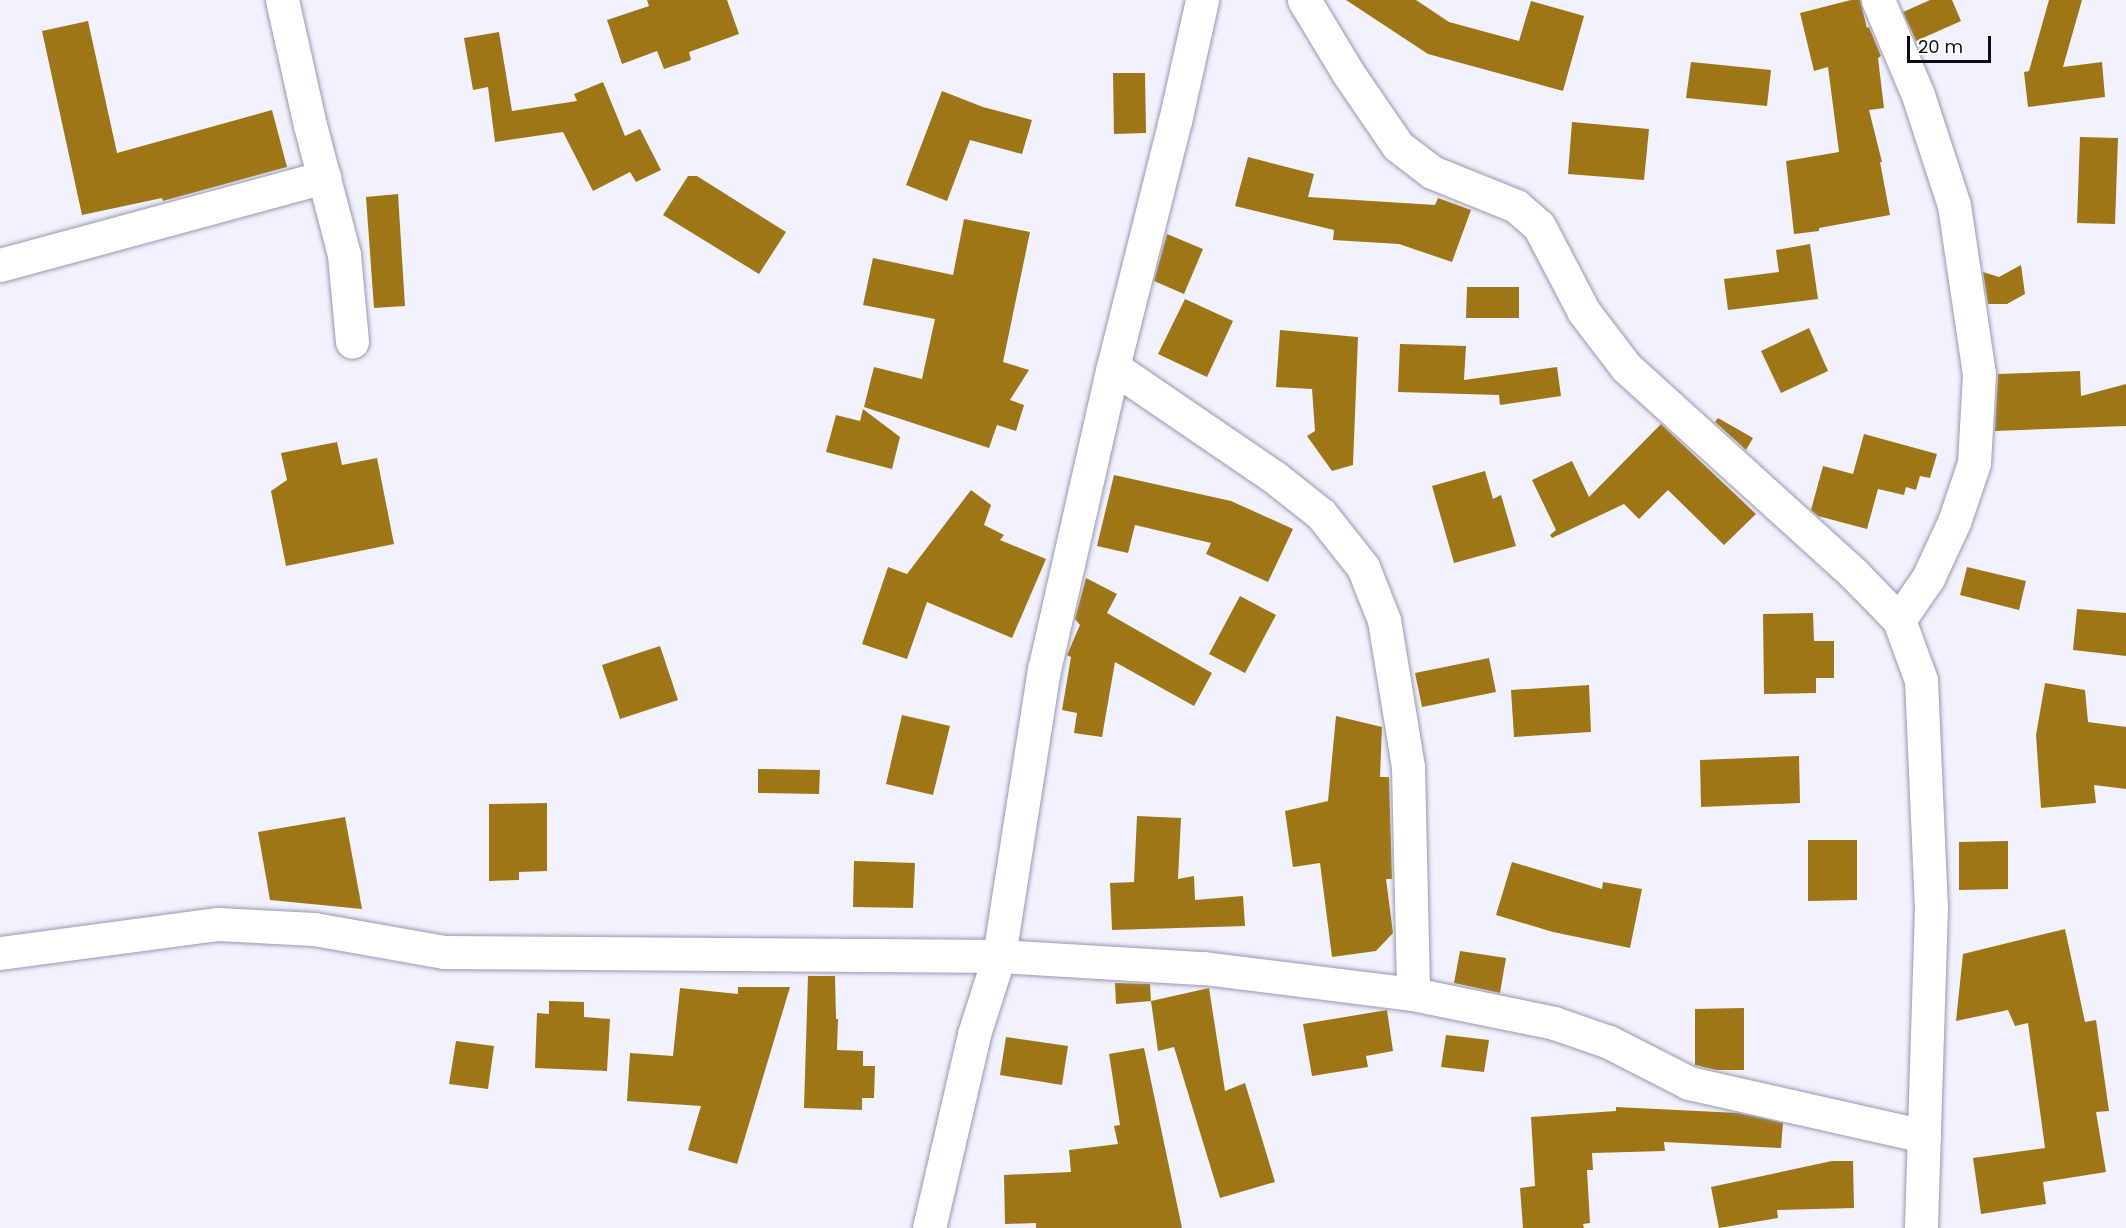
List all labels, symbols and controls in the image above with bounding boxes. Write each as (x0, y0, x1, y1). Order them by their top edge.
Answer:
scale bar (1910, 24, 1994, 62)
text: 20 m (1918, 34, 1963, 59)

